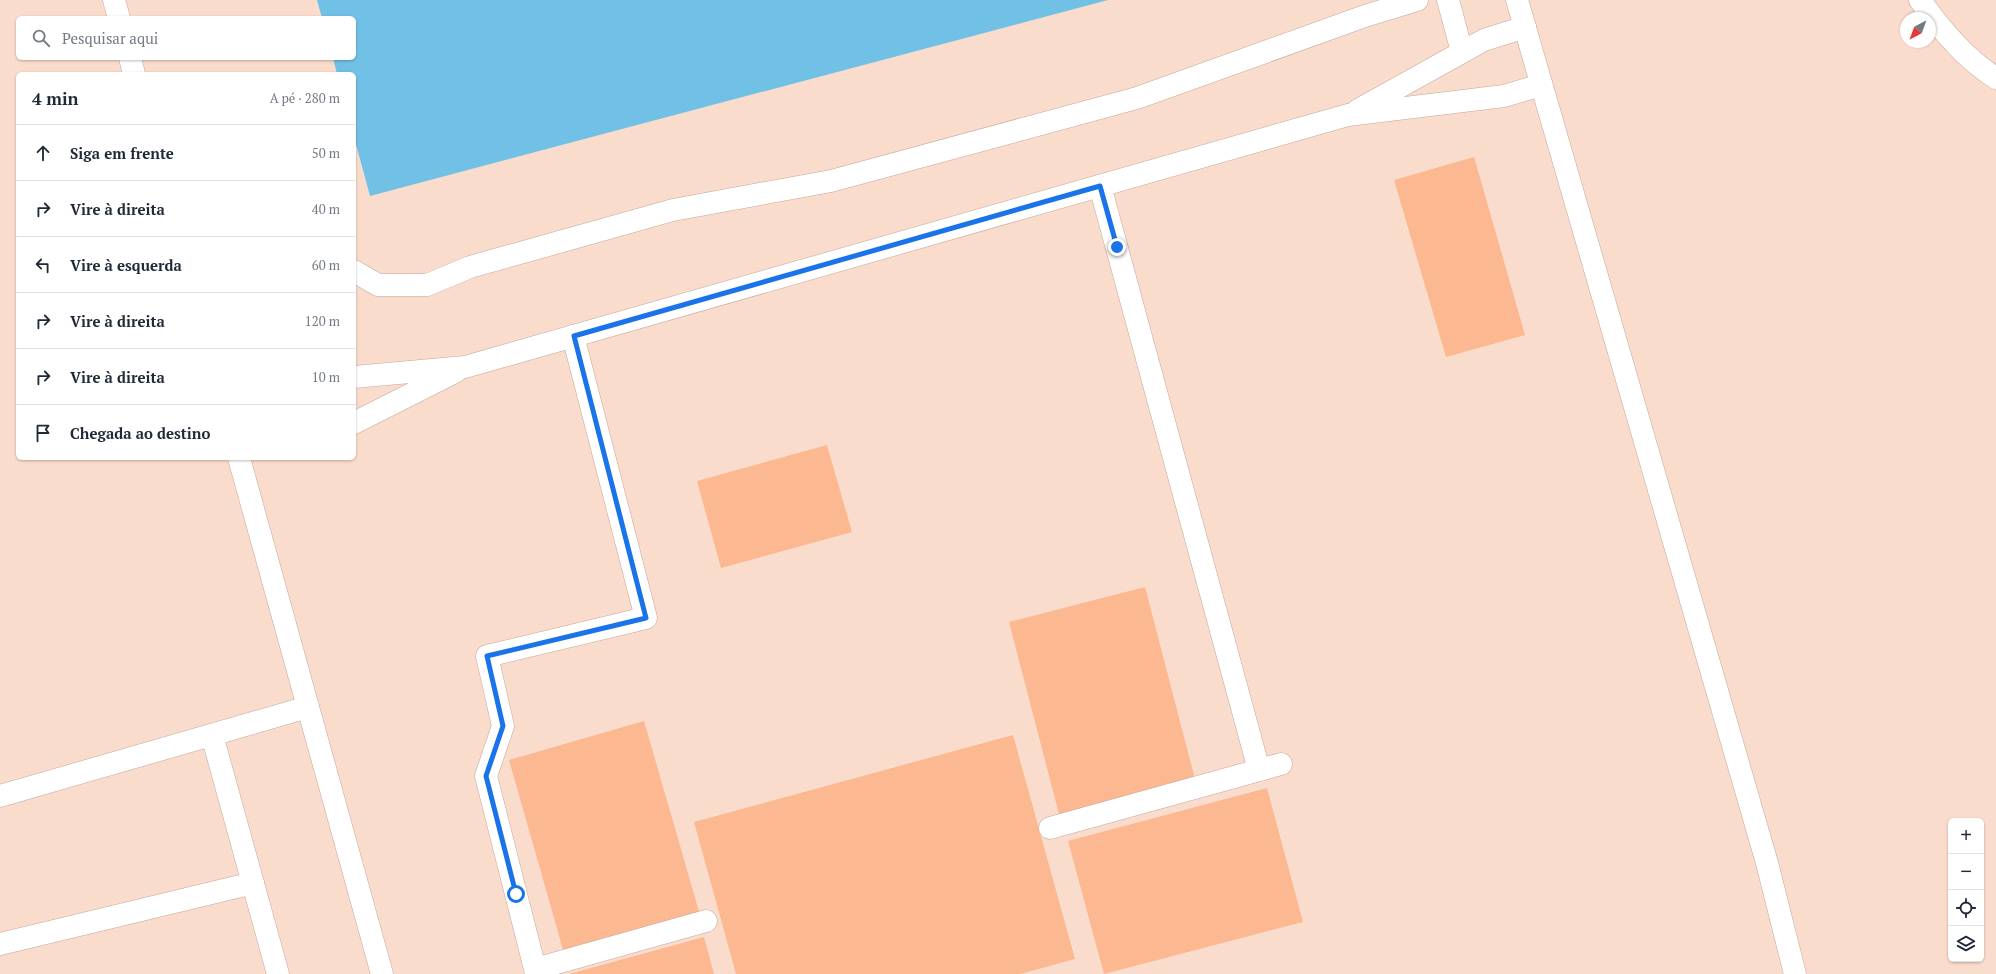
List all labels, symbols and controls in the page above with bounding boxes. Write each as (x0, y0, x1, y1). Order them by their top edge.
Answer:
north arrow (1900, 12, 1936, 48)
search box (16, 16, 356, 60)
icon: search (30, 27, 52, 49)
text: Pesquisar aqui (62, 28, 158, 48)
text: 4 min (32, 87, 79, 110)
text: A pé · 280 m (270, 89, 340, 107)
icon: ahead (32, 142, 54, 164)
text: Siga em frente (70, 143, 174, 163)
text: 50 m (312, 144, 340, 162)
icon: right (32, 198, 54, 220)
text: Vire à direita (70, 199, 165, 219)
text: 40 m (312, 200, 340, 218)
route end (1108, 238, 1126, 256)
icon: left (32, 254, 54, 276)
text: Vire à esquerda (70, 255, 182, 275)
text: 60 m (312, 256, 340, 274)
icon: right (32, 310, 54, 332)
text: Vire à direita (70, 311, 165, 331)
text: 120 m (305, 312, 340, 330)
icon: right (32, 366, 54, 388)
text: Vire à direita (70, 367, 165, 387)
text: 10 m (312, 368, 340, 386)
icon: arrive (32, 422, 54, 444)
text: Chegada ao destino (70, 423, 210, 443)
map controls (1948, 818, 1984, 962)
button: + (1948, 818, 1984, 854)
button: − (1948, 854, 1984, 890)
route start (507, 885, 525, 903)
button: locate (1948, 890, 1984, 926)
button: layers (1948, 926, 1984, 962)

